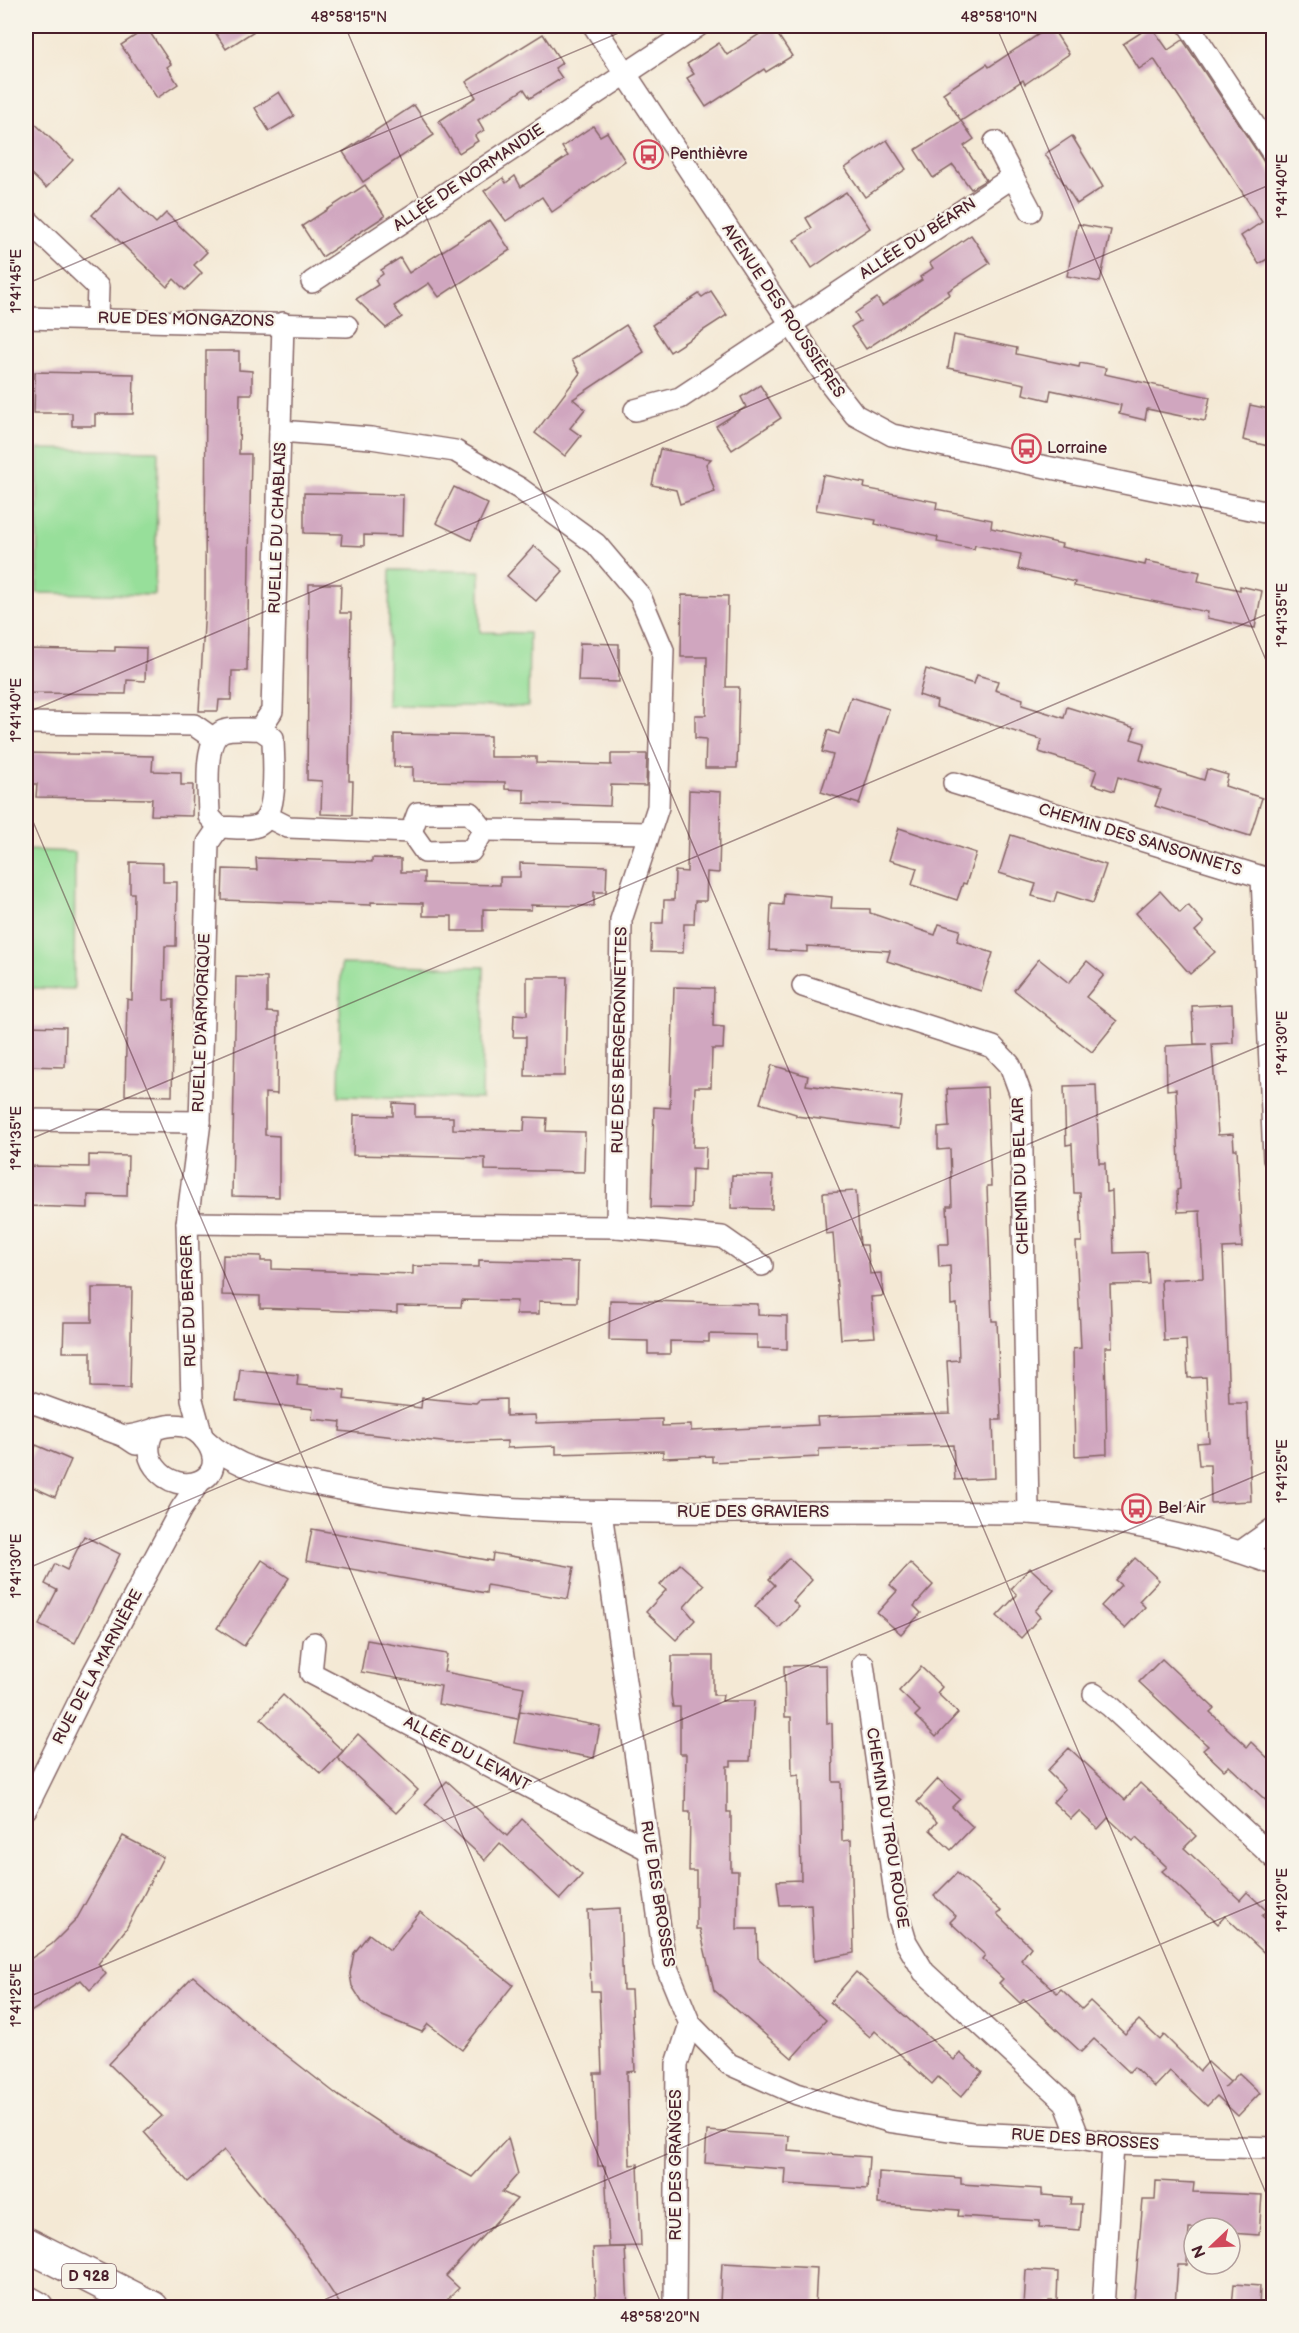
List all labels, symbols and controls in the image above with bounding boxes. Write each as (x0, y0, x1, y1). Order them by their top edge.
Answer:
text: 48°58'15"N (311, 8, 387, 27)
text: 48°58'10"N (960, 8, 1038, 27)
street label: ALLÉE DE NORMANDIE (389, 119, 548, 236)
bus stop icon: Penthièvre (633, 138, 665, 170)
place label: Penthièvre (670, 145, 748, 164)
text: 1°41'40"E (1273, 154, 1292, 218)
street label: ALLÉE DU BÉARN (855, 193, 980, 284)
street label: AVENUE DES ROUSSIÈRES (718, 219, 850, 402)
text: 1°41'45"E (7, 249, 26, 313)
street label: RUE DES MONGAZONS (97, 309, 275, 331)
bus stop icon: Lorraine (1010, 432, 1042, 464)
place label: Lorraine (1047, 439, 1108, 458)
street label: RUELLE DU CHABLAIS (266, 442, 290, 614)
text: 1°41'35"E (1273, 583, 1292, 647)
text: 1°41'40"E (7, 678, 26, 742)
street label: CHEMIN DES SANSONNETS (1036, 800, 1244, 880)
street label: RUE DES BERGERONNETTES (609, 926, 631, 1154)
street label: RUELLE D'ARMORIQUE (189, 933, 215, 1113)
text: 1°41'30"E (1273, 1011, 1292, 1075)
street label: CHEMIN DU BEL AIR (1009, 1097, 1033, 1255)
text: 1°41'35"E (7, 1106, 26, 1170)
street label: RUE DU BERGER (177, 1234, 201, 1368)
text: 1°41'25"E (1273, 1439, 1292, 1503)
bus stop icon: Bel Air (1121, 1492, 1153, 1524)
place label: Bel Air (1158, 1499, 1206, 1518)
street label: RUE DES GRAVIERS (677, 1503, 829, 1522)
text: 1°41'30"E (7, 1534, 26, 1598)
street label: RUE DE LA MARNIÈRE (47, 1585, 147, 1748)
street label: ALLÉE DU LEVANT (400, 1711, 535, 1796)
street label: CHEMIN DU TROU ROUGE (862, 1726, 912, 1930)
street label: RUE DES BROSSES (636, 1819, 678, 1969)
text: 1°41'20"E (1273, 1868, 1292, 1932)
text: 1°41'25"E (7, 1963, 26, 2027)
street label: RUE DES GRANGES (667, 2089, 686, 2241)
street label: RUE DES BROSSES (1010, 2125, 1160, 2155)
north arrow (1182, 2216, 1242, 2276)
text: N (1188, 2242, 1211, 2261)
road number: D 928 (62, 2264, 116, 2288)
text: 48°58'20"N (620, 2308, 700, 2327)

